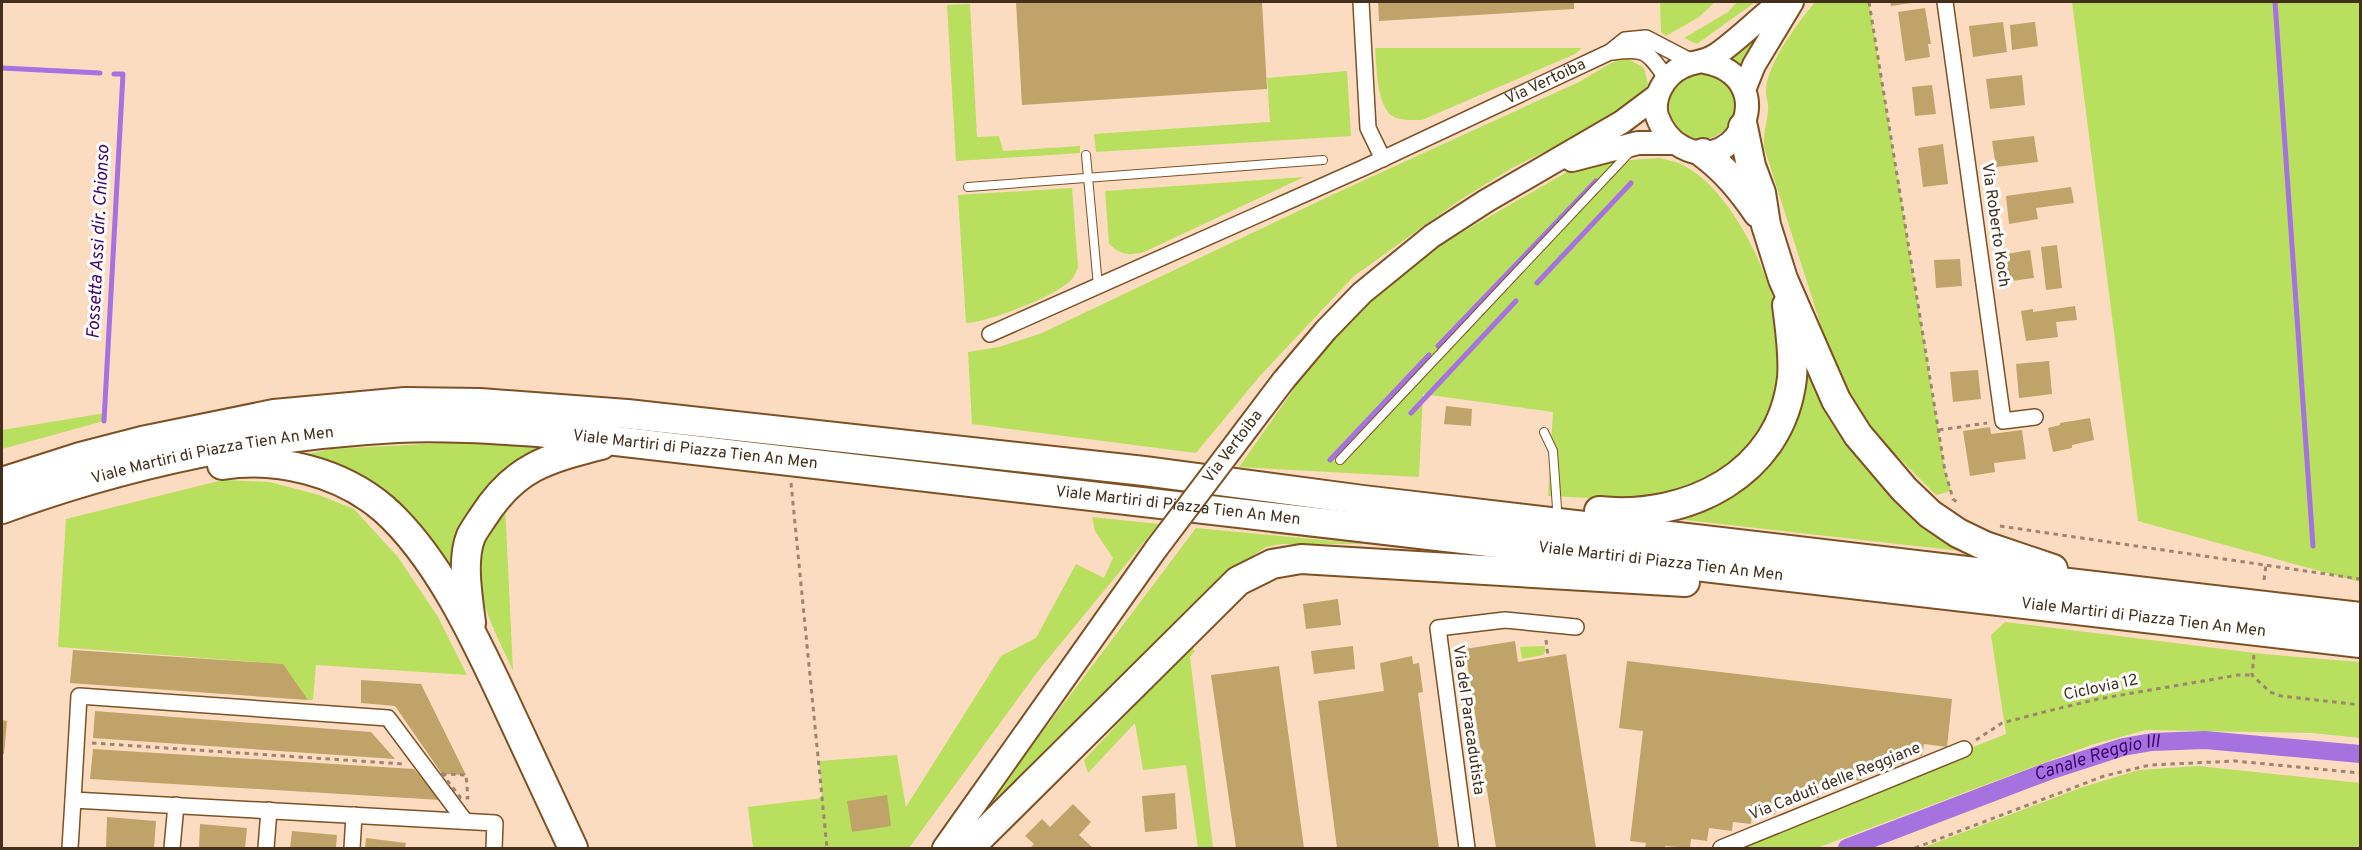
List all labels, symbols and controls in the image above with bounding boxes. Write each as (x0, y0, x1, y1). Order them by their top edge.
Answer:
street label: Via Vertoiba (1502, 55, 1589, 110)
water label: Fossetta Assi dir. Chionso (82, 144, 116, 340)
street label: Via Roberto Koch (1976, 162, 2014, 288)
street label: Via Vertoiba (1199, 406, 1267, 488)
street label: Viale Martiri di Piazza Tien An Men (89, 423, 335, 489)
street label: Viale Martiri di Piazza Tien An Men (571, 426, 819, 474)
street label: Viale Martiri di Piazza Tien An Men (1054, 482, 1302, 530)
street label: Viale Martiri di Piazza Tien An Men (1537, 538, 1784, 586)
street label: Viale Martiri di Piazza Tien An Men (2020, 594, 2267, 642)
street label: Via del Paracadutista (1448, 644, 1488, 796)
street label: Ciclovia 12 (2062, 670, 2140, 706)
water label: Canale Reggio III (2031, 730, 2161, 787)
street label: Via Caduti delle Reggiane (1746, 738, 1924, 826)

